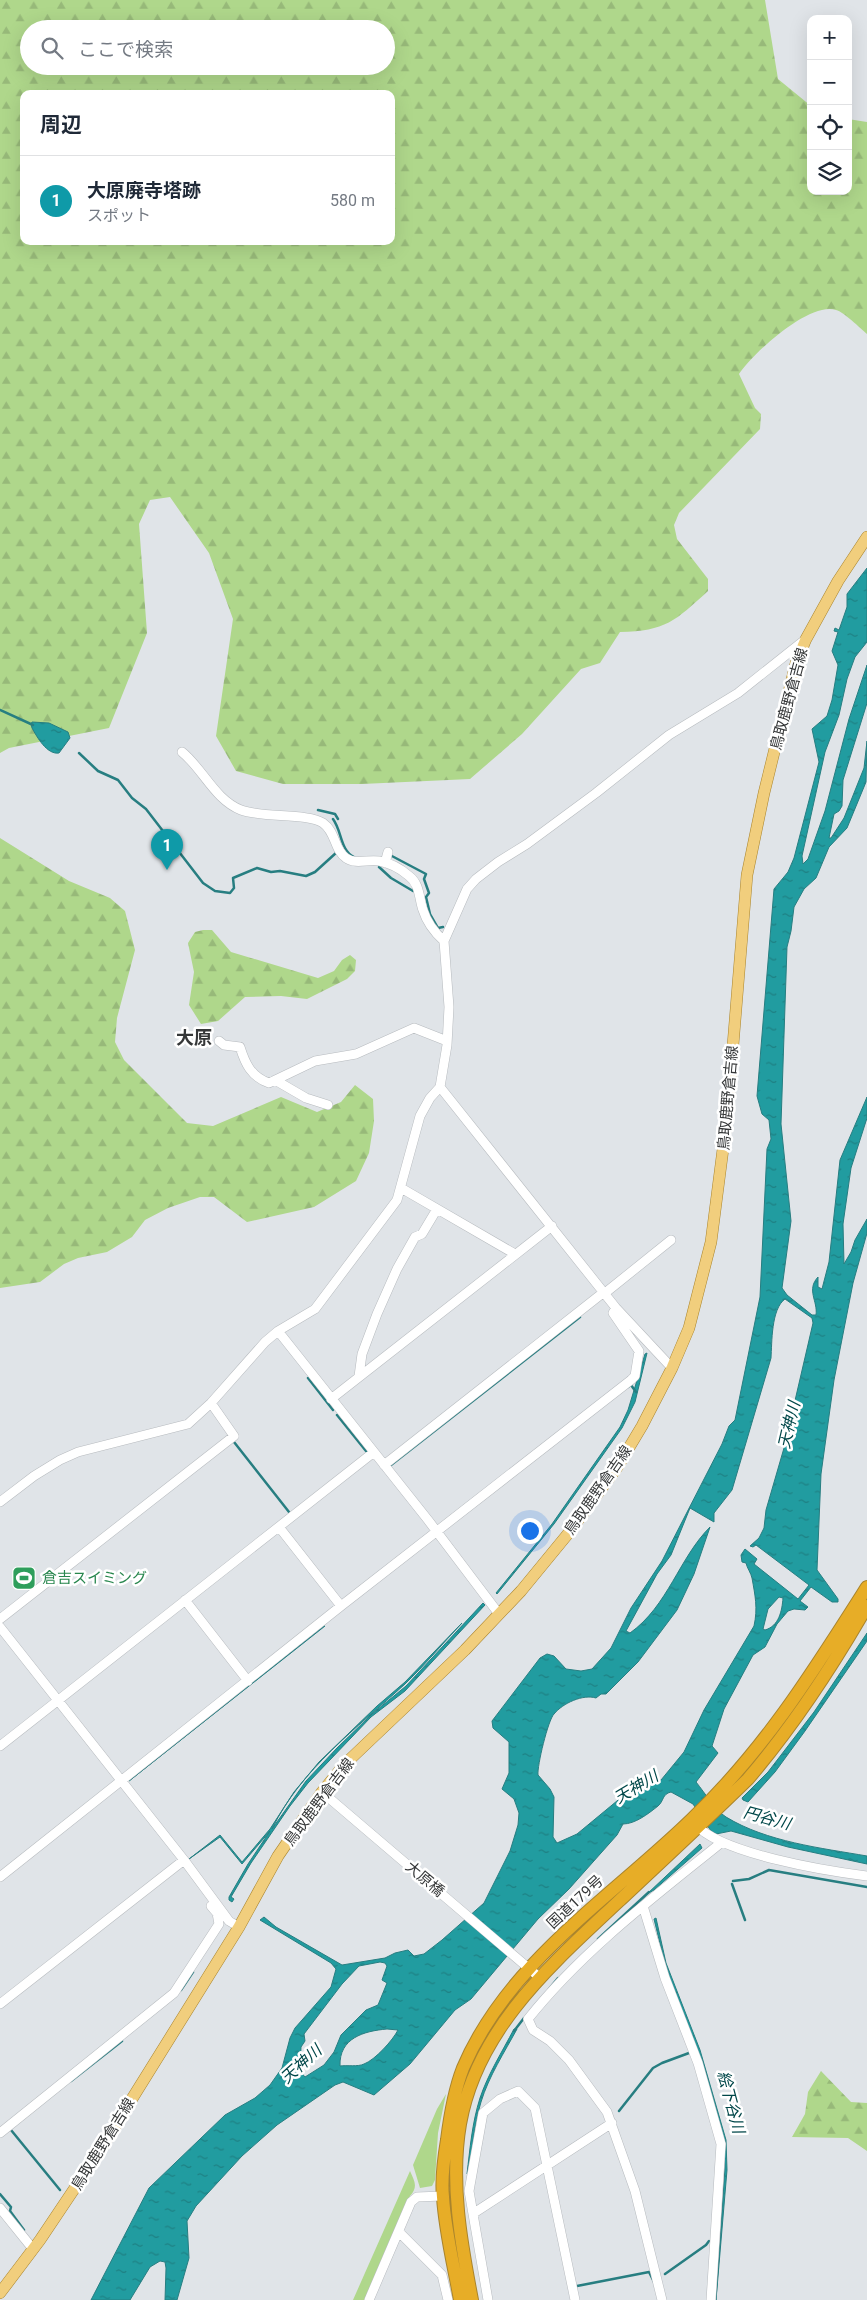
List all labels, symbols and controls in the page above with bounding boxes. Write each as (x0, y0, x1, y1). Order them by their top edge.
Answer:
map controls (807, 15, 852, 195)
button: + (807, 15, 852, 60)
search box (20, 20, 395, 75)
icon: search (38, 34, 66, 62)
text: ここで検索 (78, 38, 173, 61)
button: − (807, 60, 852, 105)
button: locate (807, 105, 852, 150)
text: 周辺 (40, 113, 82, 137)
button: layers (807, 150, 852, 195)
text: 大原廃寺塔跡 (87, 179, 201, 202)
text: 1 (51, 191, 61, 210)
text: 580 m (330, 191, 375, 210)
text: スポット (87, 206, 151, 225)
street label: 鳥取鹿野倉吉線 (767, 646, 811, 752)
pin: 1 (151, 829, 183, 870)
district label: 大原 (176, 1027, 212, 1048)
street label: 鳥取鹿野倉吉線 (714, 1045, 742, 1151)
water label: 天神川 (774, 1398, 804, 1451)
street label: 鳥取鹿野倉吉線 (561, 1442, 635, 1538)
your location (517, 1518, 543, 1544)
sports icon: 倉吉スイミング (11, 1565, 37, 1591)
place label: 倉吉スイミング (42, 1569, 147, 1587)
street label: 鳥取鹿野倉吉線 (280, 1755, 358, 1849)
water label: 天神川 (611, 1765, 663, 1808)
water label: 円谷川 (741, 1803, 795, 1834)
street label: 大原橋 (402, 1858, 448, 1900)
street label: 国道179号 (543, 1871, 607, 1933)
water label: 天神川 (277, 2040, 327, 2087)
water label: 絵下谷川 (714, 2069, 749, 2137)
street label: 鳥取鹿野倉吉線 (68, 2095, 138, 2193)

